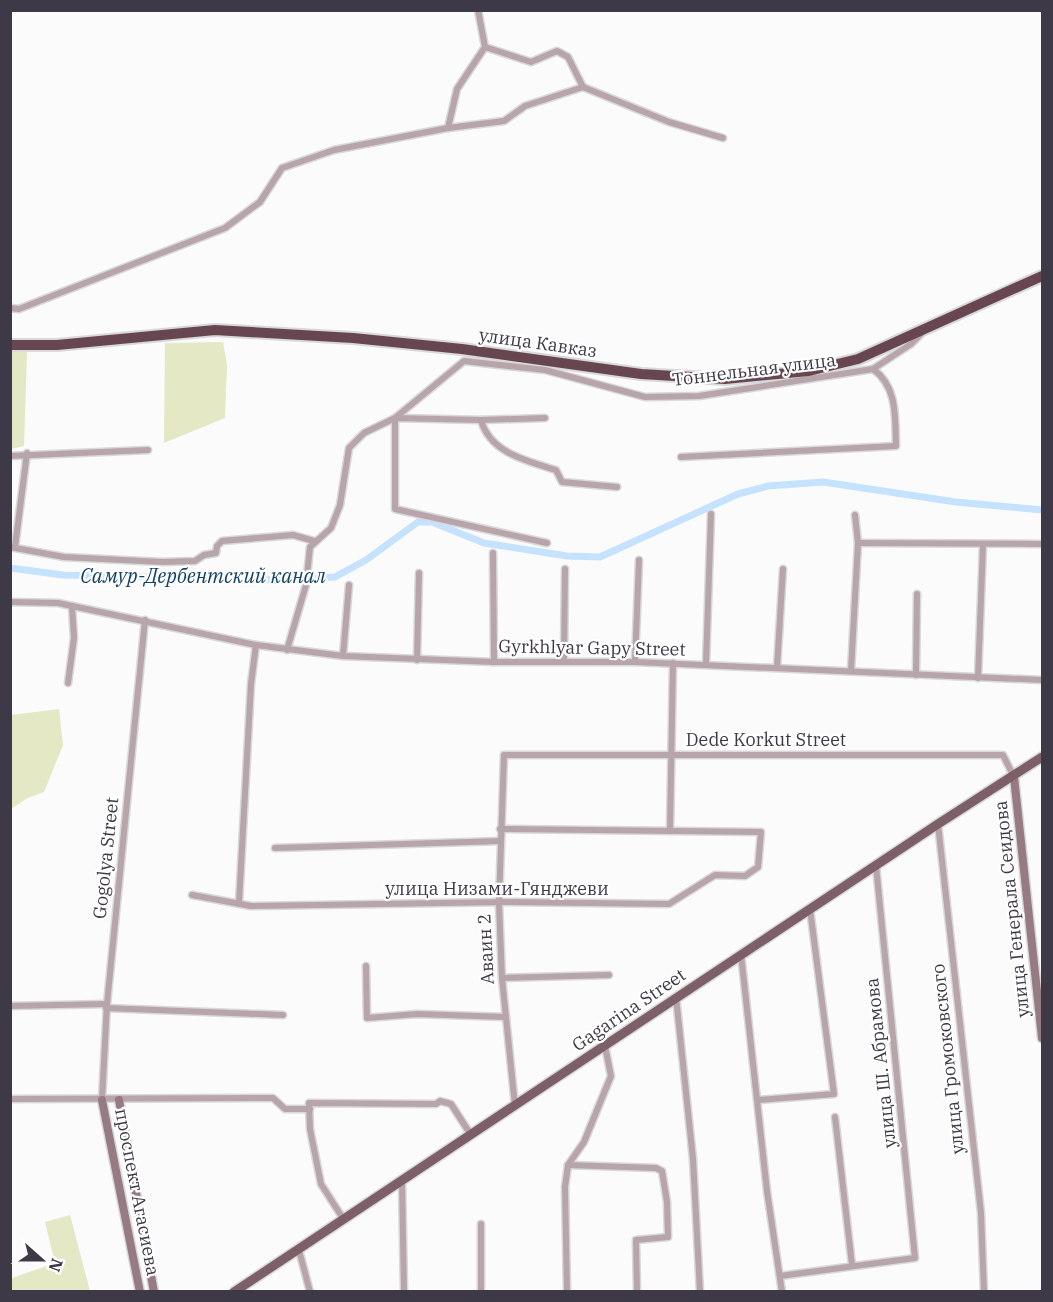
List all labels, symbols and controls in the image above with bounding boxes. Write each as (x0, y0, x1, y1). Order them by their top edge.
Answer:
street label: улица Кавказ (478, 323, 598, 362)
street label: Тоннельная улица (671, 348, 837, 391)
water label: Самур-Дербентский канал (80, 562, 326, 589)
street label: Gyrkhlyar Gapy Street (498, 634, 686, 661)
street label: Dede Korkut Street (686, 728, 846, 751)
street label: Gogolya Street (88, 796, 123, 920)
street label: улица Генерала Сеидова (989, 799, 1034, 1019)
street label: улица Низами-Гянджеви (385, 877, 609, 900)
street label: Аваин 2 (472, 913, 499, 985)
street label: Gagarina Street (567, 963, 690, 1056)
street label: улица Громоковского (926, 963, 969, 1156)
street label: улица Ш. Абрамова (860, 976, 901, 1149)
street label: проспект Агасиева (110, 1106, 165, 1278)
north arrow (12, 1230, 72, 1290)
text: N (44, 1256, 68, 1275)

